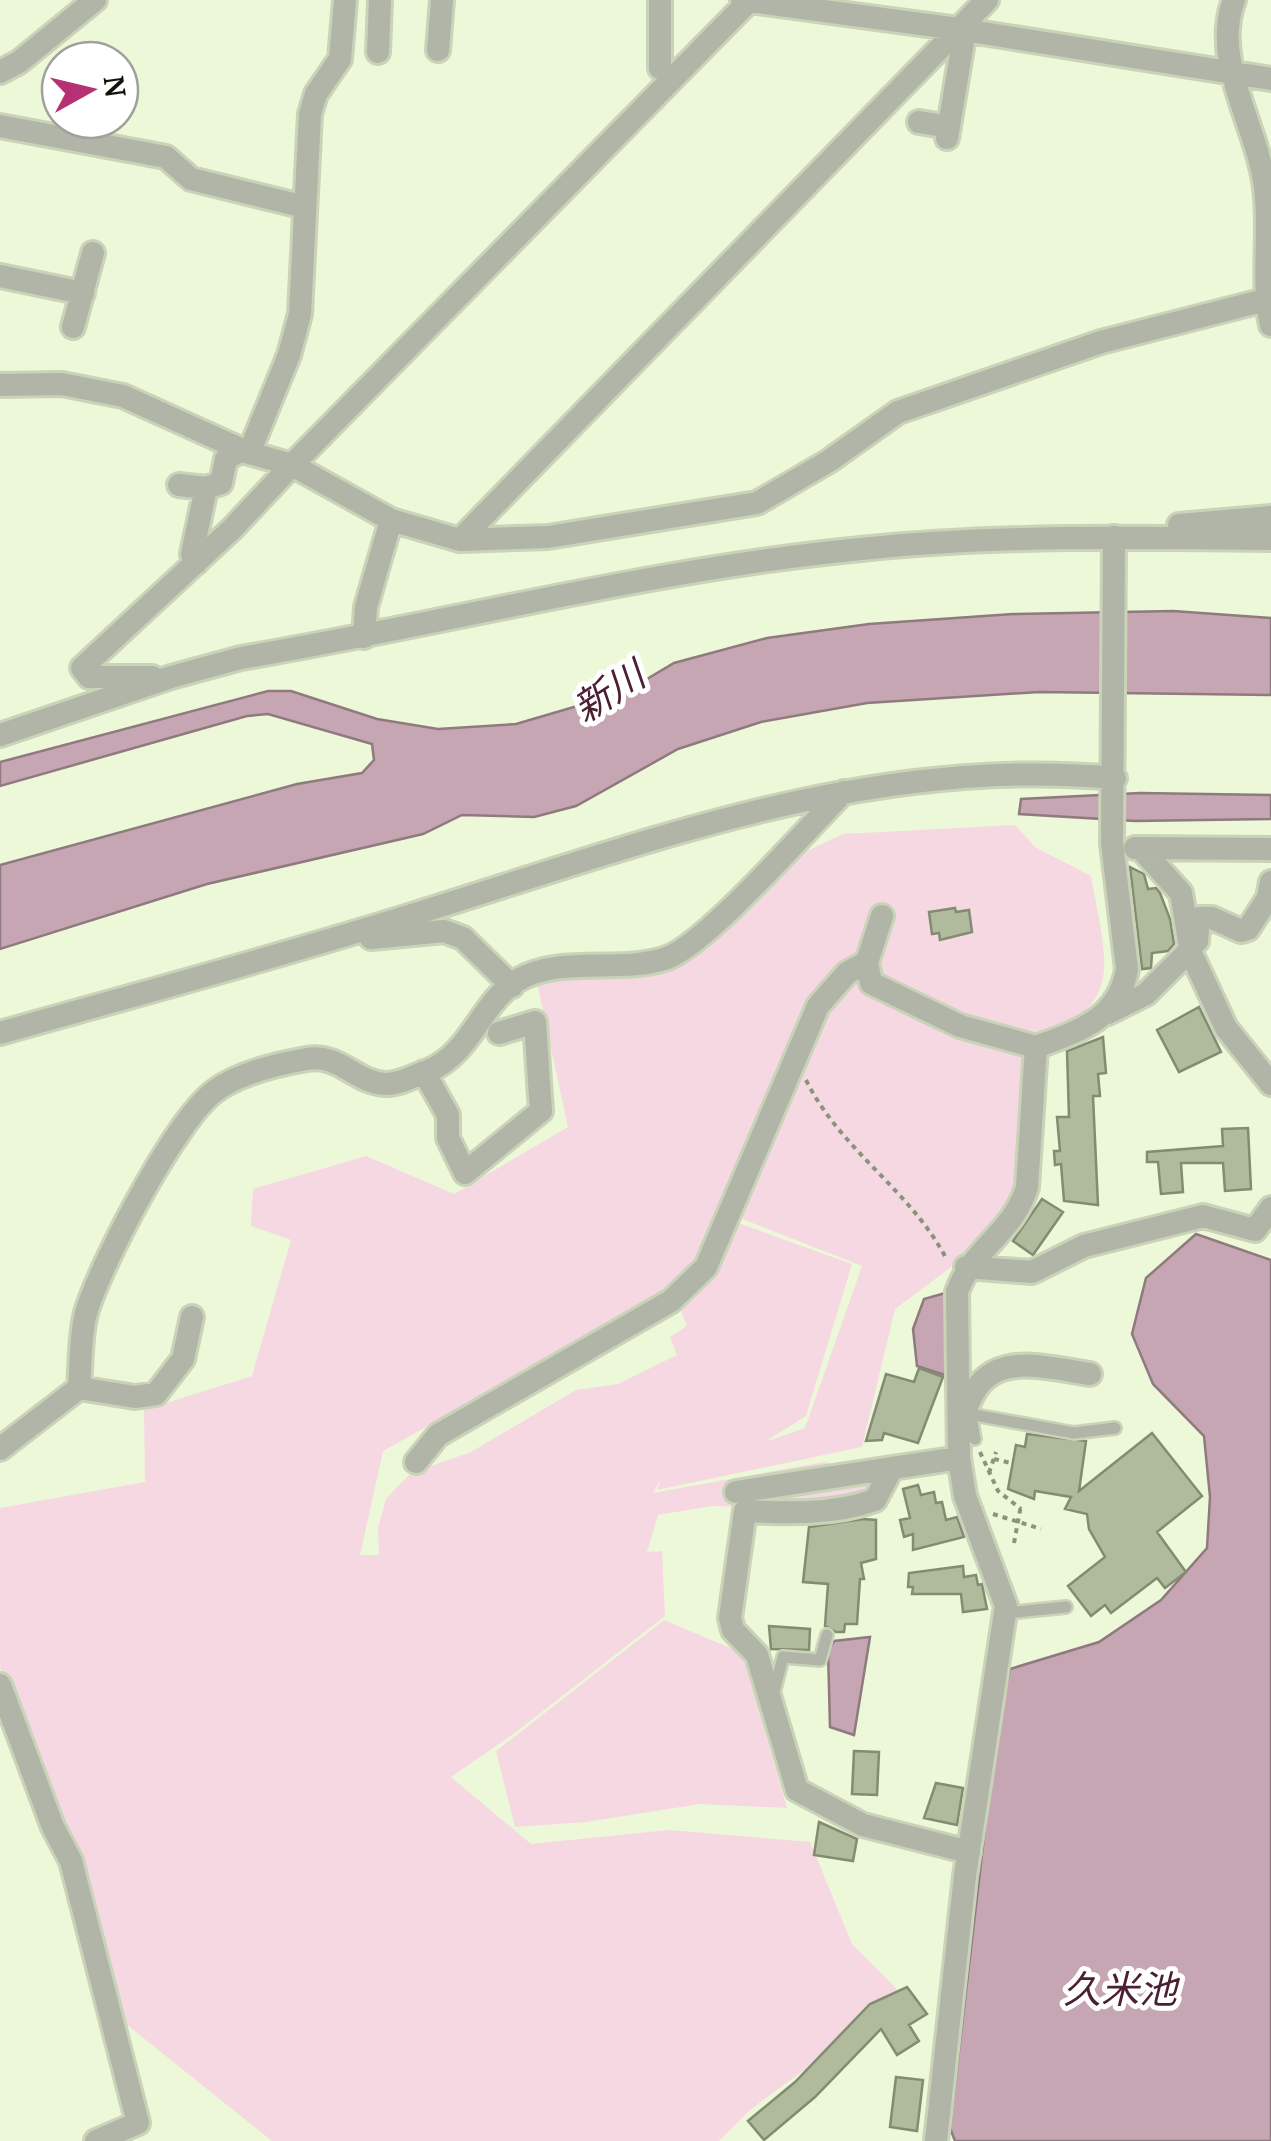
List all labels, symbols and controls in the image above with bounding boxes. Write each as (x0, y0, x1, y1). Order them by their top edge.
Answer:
north arrow (40, 40, 140, 140)
text: N (95, 73, 135, 100)
water label: 新川 (563, 647, 657, 733)
water label: 久米池 (1063, 1964, 1181, 2014)

